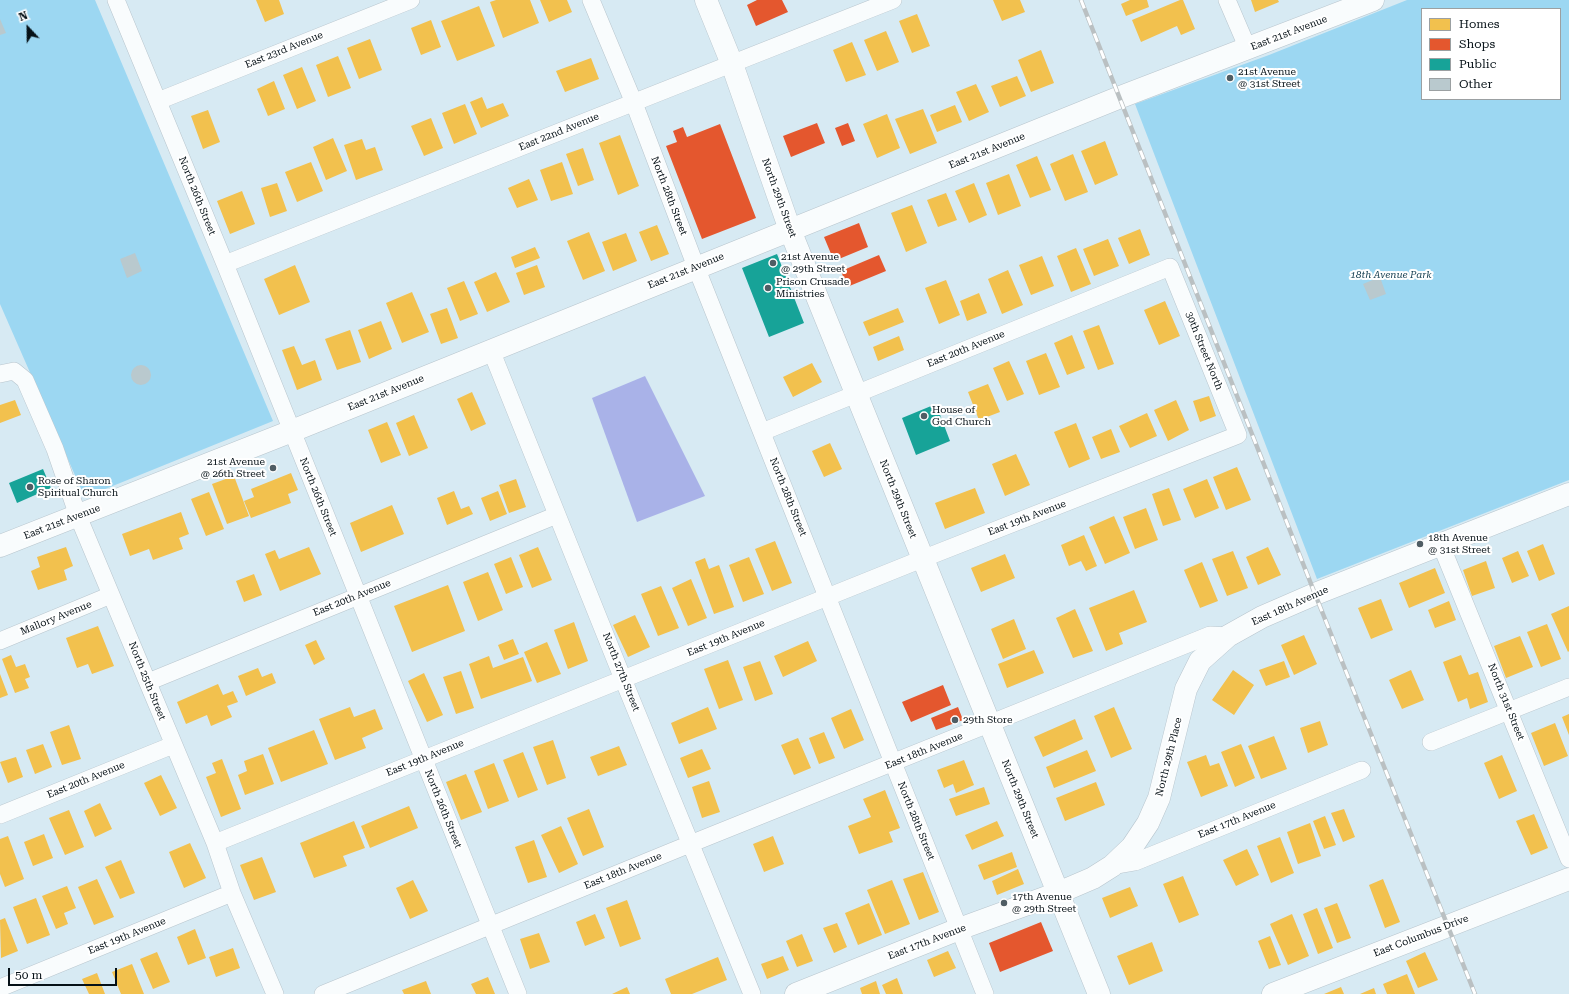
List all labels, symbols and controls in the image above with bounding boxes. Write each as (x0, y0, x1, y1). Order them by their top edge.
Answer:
north arrow (8, 8, 48, 48)
legend (1421, 8, 1561, 100)
text: N (17, 9, 30, 24)
street label: East 21st Avenue (1249, 13, 1329, 53)
text: Homes (1459, 17, 1499, 31)
street label: East 23rd Avenue (243, 29, 325, 71)
text: Shops (1459, 37, 1495, 51)
text: Public (1459, 57, 1496, 71)
place label: 21st Avenue @ 31st Street (1238, 66, 1301, 90)
marker: 21st Avenue @ 31st Street (1225, 73, 1235, 83)
text: Other (1459, 77, 1492, 91)
street label: East 22nd Avenue (517, 110, 601, 154)
street label: East 21st Avenue (947, 130, 1027, 172)
street label: North 26th Street (176, 155, 218, 237)
street label: North 28th Street (648, 155, 690, 237)
street label: North 29th Street (759, 157, 799, 239)
street label: East 21st Avenue (646, 250, 726, 292)
place label: 21st Avenue @ 29th Street (781, 251, 845, 274)
marker: 21st Avenue @ 29th Street (768, 258, 778, 268)
park label: 18th Avenue Park (1350, 269, 1432, 281)
place label: Prison Crusade Ministries (776, 276, 849, 300)
marker: Prison Crusade Ministries (763, 283, 773, 293)
street label: 30th Street North (1183, 310, 1225, 392)
street label: East 20th Avenue (925, 328, 1007, 370)
street label: East 21st Avenue (346, 372, 426, 414)
place label: House of God Church (932, 404, 991, 428)
marker: House of God Church (919, 411, 929, 421)
place label: 21st Avenue @ 26th Street (201, 456, 265, 480)
street label: North 26th Street (297, 456, 339, 538)
street label: North 28th Street (767, 456, 809, 538)
street label: North 29th Street (877, 458, 919, 540)
marker: 21st Avenue @ 26th Street (268, 463, 278, 473)
place label: Rose of Sharon Spiritual Church (38, 475, 118, 498)
marker: Rose of Sharon Spiritual Church (25, 482, 35, 492)
street label: East 19th Avenue (986, 498, 1068, 538)
street label: East 21st Avenue (22, 502, 102, 542)
place label: 18th Avenue @ 31st Street (1428, 532, 1491, 556)
marker: 18th Avenue @ 31st Street (1415, 539, 1425, 549)
street label: East 20th Avenue (311, 577, 393, 619)
street label: East 18th Avenue (1250, 584, 1330, 628)
street label: Mallory Avenue (19, 598, 93, 638)
street label: East 19th Avenue (685, 617, 767, 659)
street label: North 27th Street (600, 631, 642, 713)
street label: North 25th Street (126, 640, 168, 722)
street label: North 31st Street (1485, 662, 1527, 742)
place label: 29th Store (963, 714, 1012, 726)
marker: 29th Store (950, 715, 960, 725)
street label: North 29th Place (1153, 716, 1185, 798)
street label: East 18th Avenue (883, 730, 965, 772)
street label: East 19th Avenue (384, 737, 466, 779)
street label: North 29th Street (999, 758, 1041, 840)
street label: East 20th Avenue (45, 759, 127, 801)
street label: North 26th Street (422, 768, 464, 850)
street label: North 28th Street (895, 780, 937, 862)
street label: East 17th Avenue (1196, 799, 1278, 841)
street label: East 18th Avenue (582, 850, 664, 892)
place label: 17th Avenue @ 29th Street (1012, 891, 1076, 914)
marker: 17th Avenue @ 29th Street (999, 898, 1009, 908)
street label: East Columbus Drive (1372, 912, 1470, 960)
street label: East 19th Avenue (86, 915, 168, 957)
street label: East 17th Avenue (886, 922, 968, 962)
scale bar (10, 960, 119, 986)
text: 50 m (15, 968, 42, 982)

